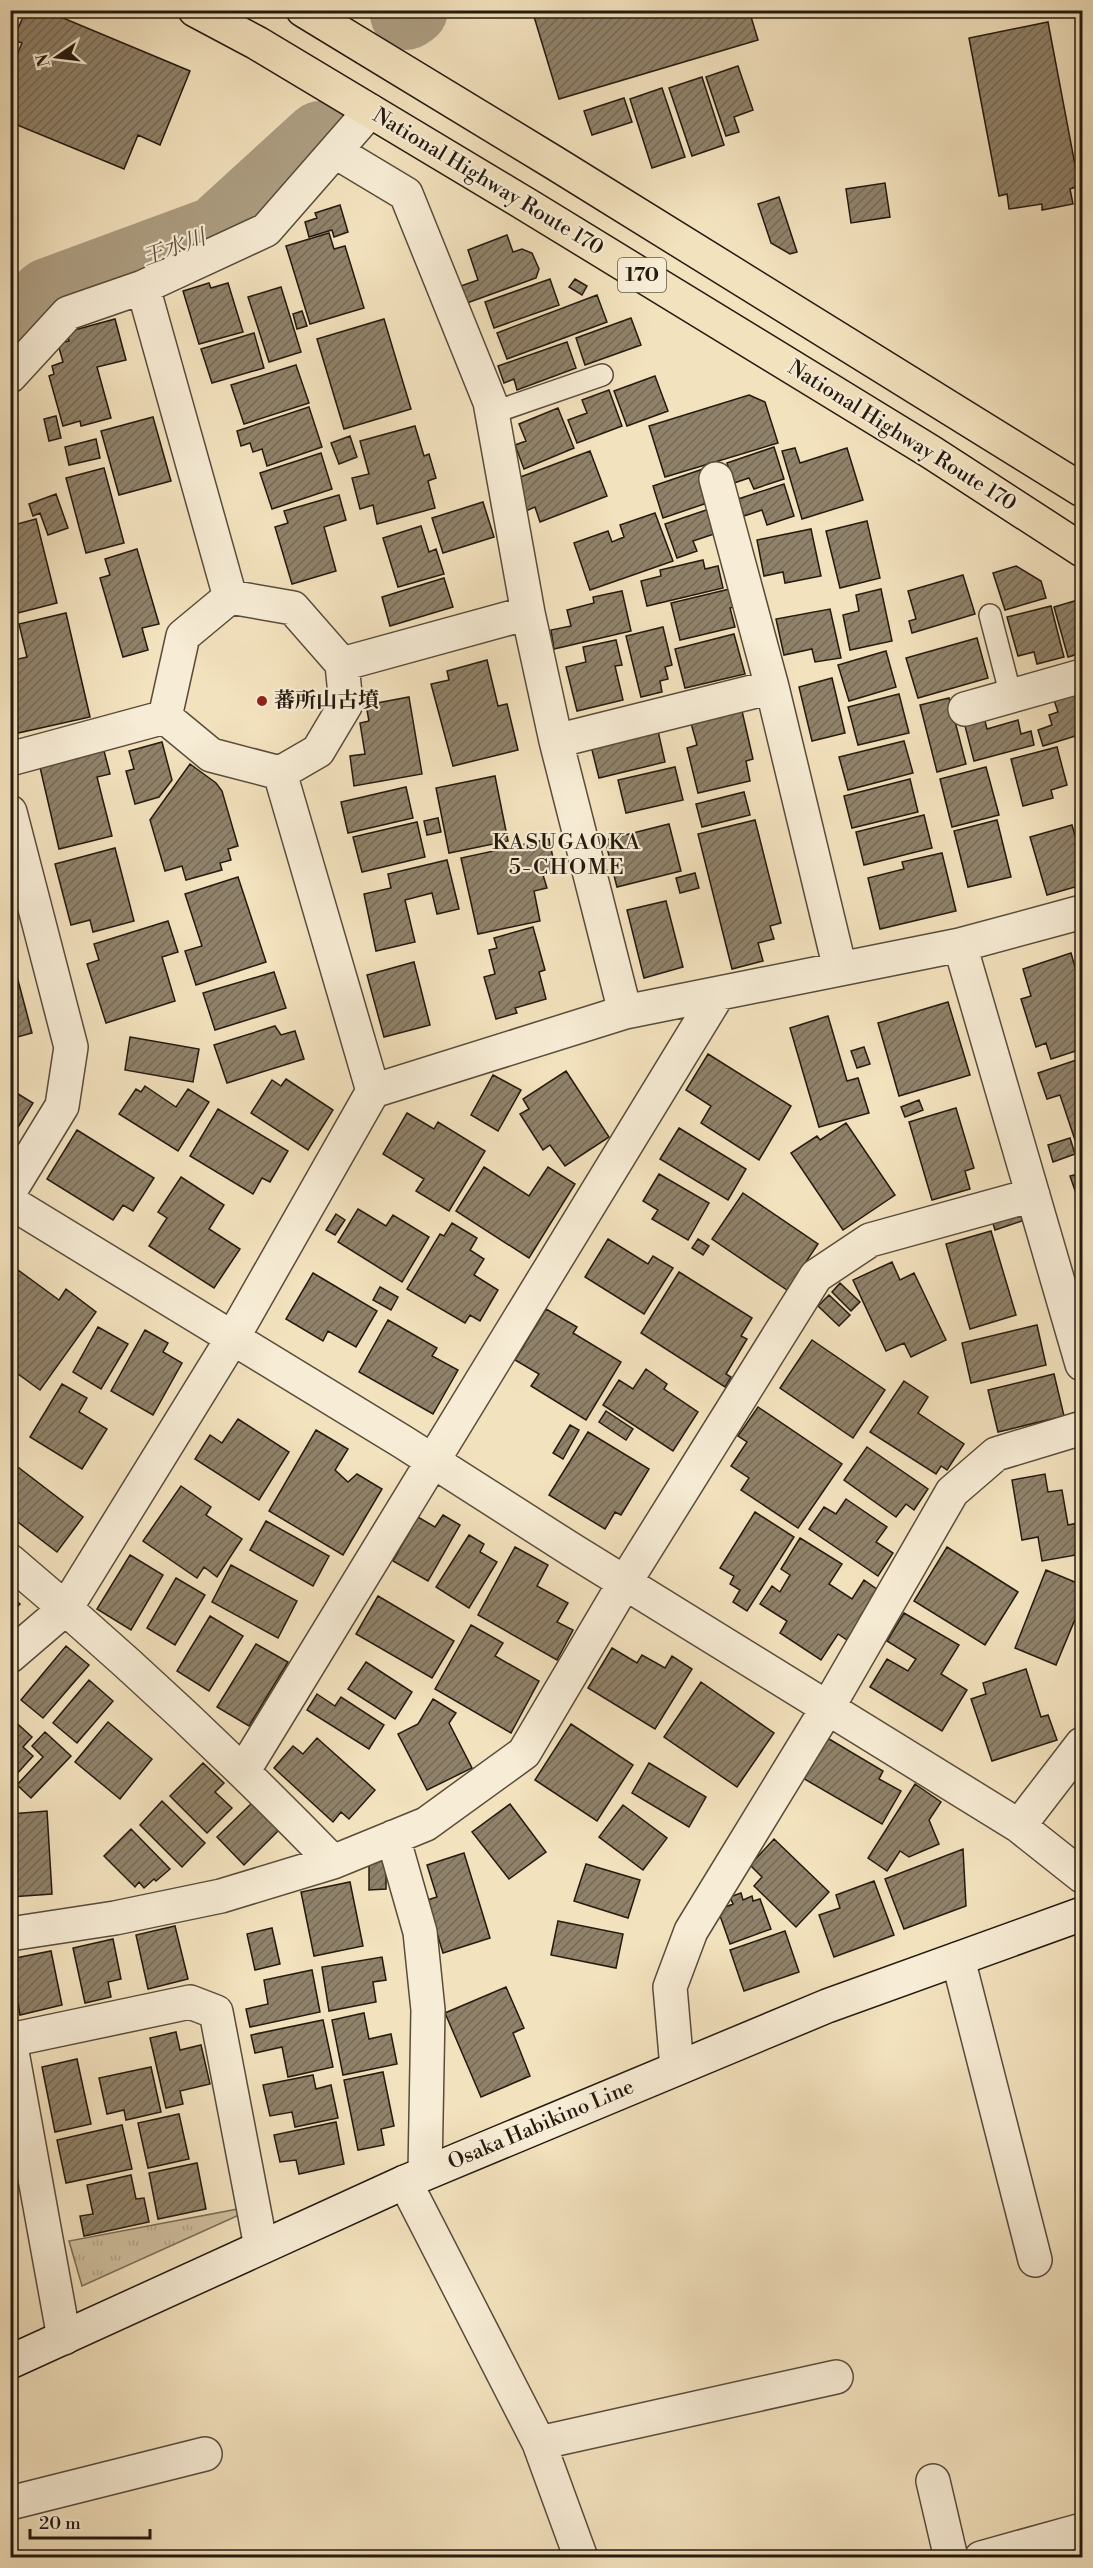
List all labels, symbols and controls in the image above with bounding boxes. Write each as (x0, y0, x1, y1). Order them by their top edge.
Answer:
north arrow (27, 27, 87, 87)
text: N (32, 51, 55, 69)
street label: National Highway Route 170 (368, 103, 608, 261)
water label: 王水川 (138, 223, 211, 272)
road number: 170 (618, 258, 666, 292)
street label: National Highway Route 170 (783, 355, 1021, 517)
place label: 蕃所山古墳 (274, 688, 379, 714)
marker: 蕃所山古墳 (255, 694, 269, 708)
district label: KASUGAOKA 5-CHOME (492, 829, 642, 881)
street label: Osaka Habikino Line (444, 2074, 638, 2176)
scale bar (30, 2502, 150, 2540)
text: 20 m (39, 2512, 81, 2535)

